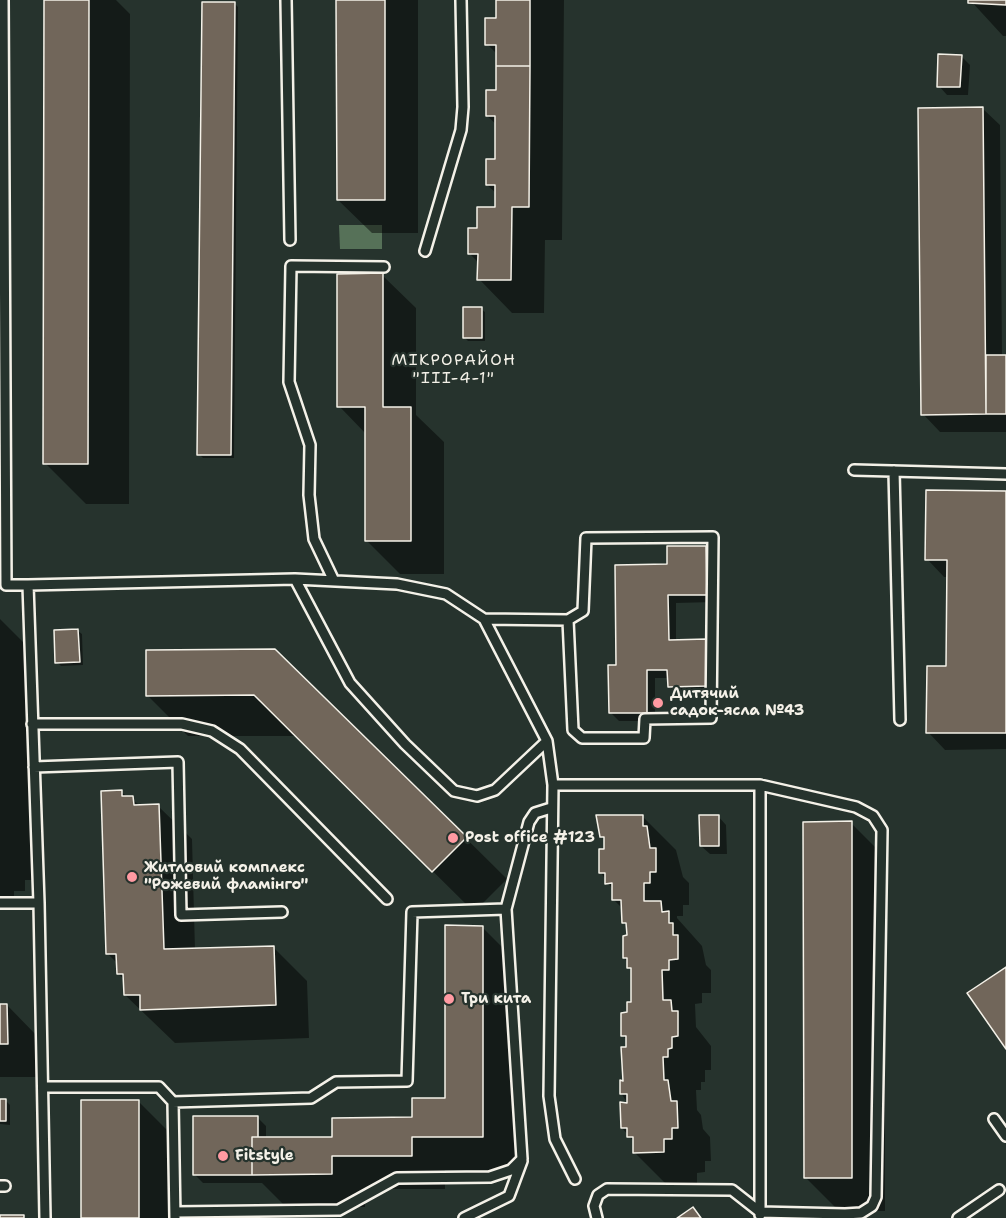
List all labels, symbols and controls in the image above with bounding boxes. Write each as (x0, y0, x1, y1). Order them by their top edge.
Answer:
district label: МІКРОРАЙОН "ІІІ-4-1" (392, 351, 516, 389)
place label: Дитячий садок-ясла №43 (670, 685, 804, 720)
marker: Дитячий садок-ясла №43 (651, 696, 665, 710)
place label: Post office #123 (465, 829, 595, 847)
marker: Post office #123 (446, 831, 460, 845)
place label: Житловий комплекс "Рожевий фламінго" (144, 859, 308, 894)
marker: Житловий комплекс "Рожевий фламінго" (125, 870, 139, 884)
place label: Три кита (461, 990, 531, 1008)
marker: Три кита (442, 992, 456, 1006)
place label: Fitstyle (235, 1147, 294, 1165)
marker: Fitstyle (216, 1149, 230, 1163)

